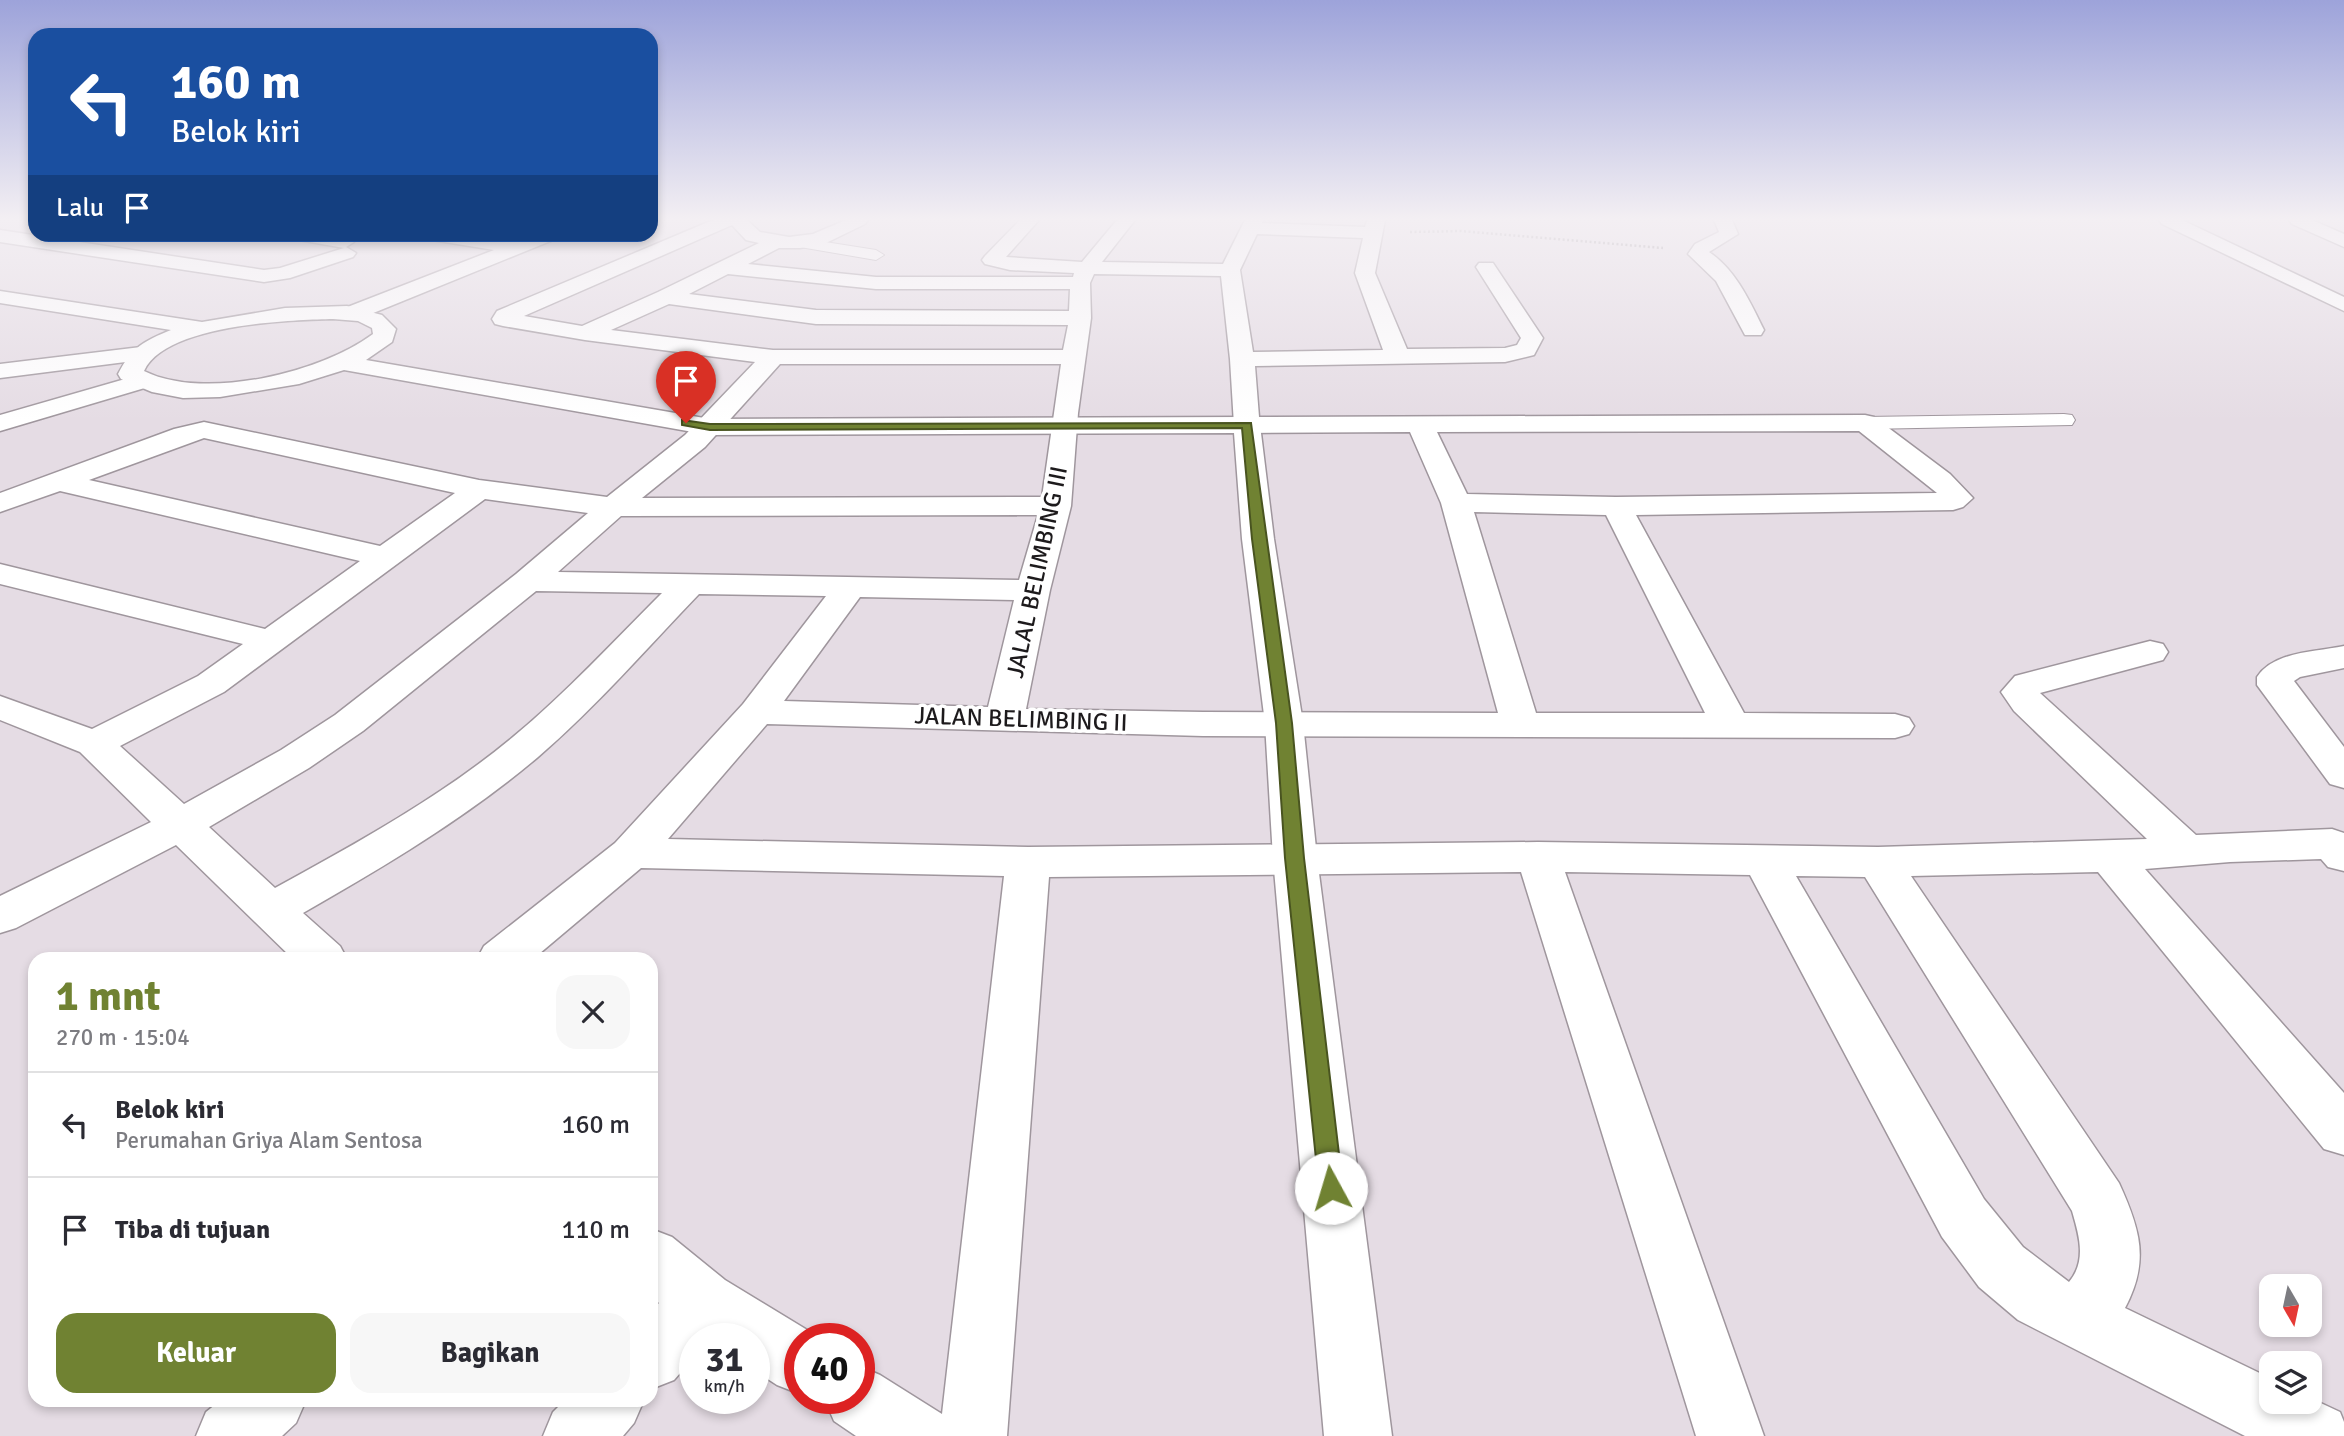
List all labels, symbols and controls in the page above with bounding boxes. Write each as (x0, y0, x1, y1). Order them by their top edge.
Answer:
text: 160 m (171, 52, 301, 112)
icon: left (56, 56, 147, 147)
text: Belok kiri (171, 112, 301, 151)
icon: arrive (118, 189, 156, 227)
text: Lalu (56, 192, 104, 224)
pin (656, 351, 716, 423)
icon: arrive (667, 362, 705, 400)
street label: JALAL BELIMBING III (1000, 463, 1074, 681)
street label: JALAN BELIMBING II (914, 700, 1128, 738)
text: 1 mnt (56, 971, 161, 1022)
button: close (556, 975, 630, 1049)
text: 270 m · 15:04 (56, 1023, 190, 1052)
text: Belok kiri (115, 1094, 224, 1126)
icon: left (56, 1106, 94, 1144)
text: 160 m (561, 1109, 630, 1141)
text: Perumahan Griya Alam Sentosa (115, 1126, 423, 1155)
position arrow (1294, 1151, 1368, 1225)
icon: arrive (56, 1211, 94, 1249)
text: Tiba di tujuan (115, 1214, 270, 1246)
text: 110 m (561, 1214, 630, 1246)
north arrow (2259, 1274, 2322, 1337)
map controls (2259, 1274, 2322, 1414)
button: Keluar (56, 1313, 336, 1393)
button: Bagikan (350, 1313, 630, 1393)
speed limit sign: 40 (784, 1323, 875, 1414)
text: 31 (706, 1338, 743, 1381)
button: layers (2259, 1351, 2322, 1414)
text: km/h (704, 1375, 745, 1397)

